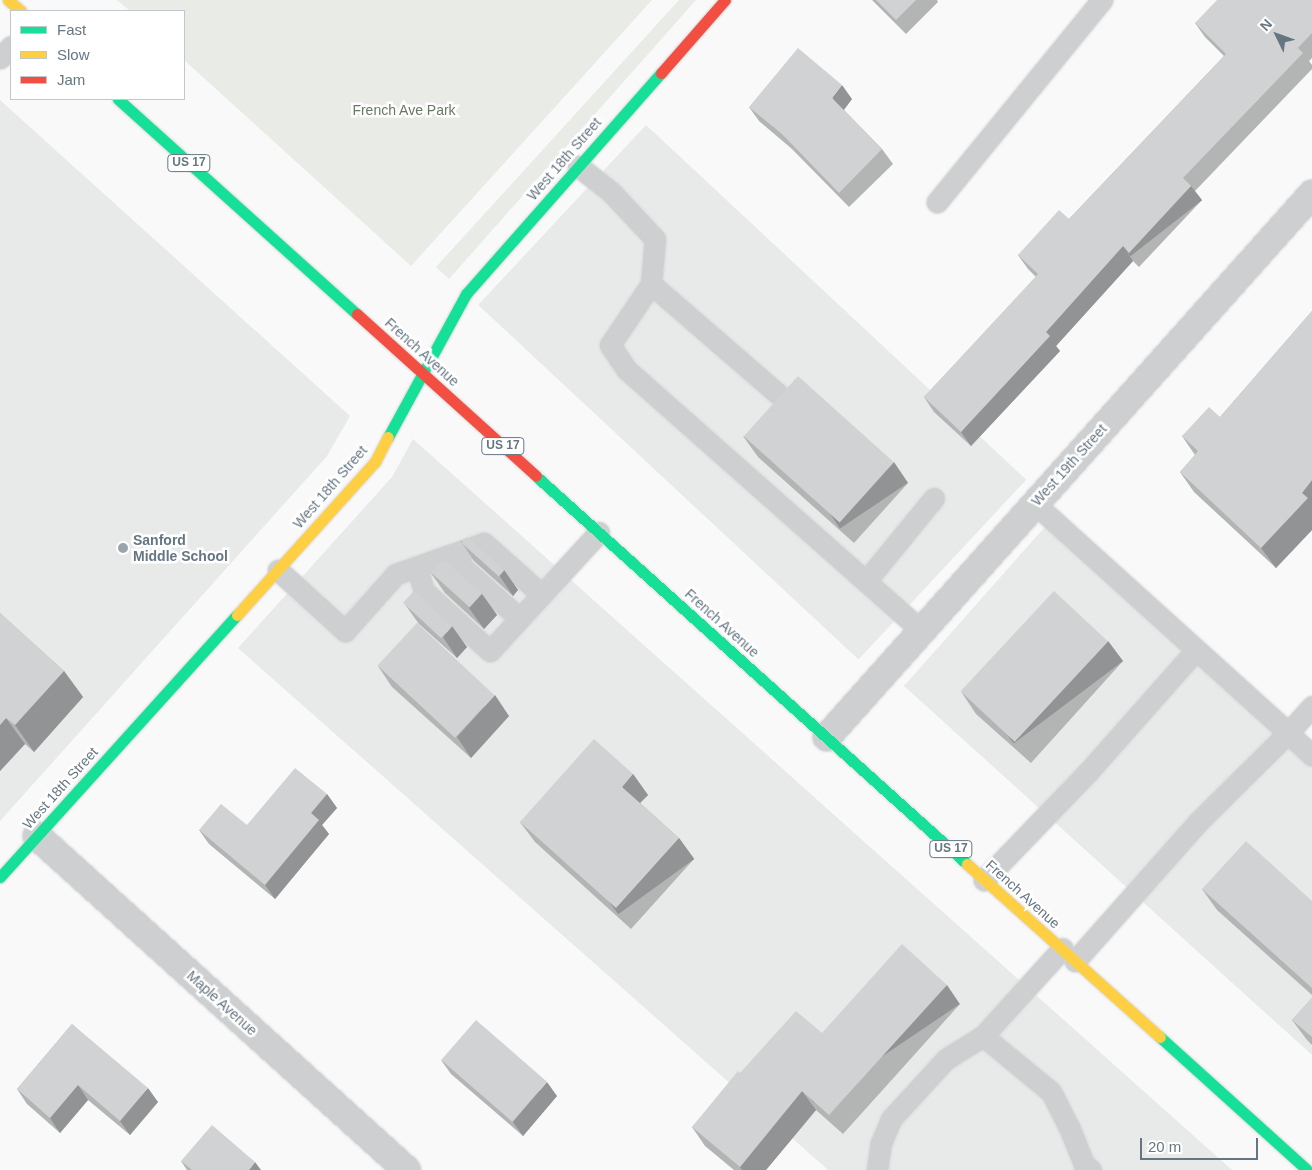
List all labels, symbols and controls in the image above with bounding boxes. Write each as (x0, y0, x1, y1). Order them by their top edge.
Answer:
legend (10, 10, 185, 100)
north arrow (1252, 10, 1302, 60)
text: N (1257, 16, 1275, 34)
text: Fast (57, 21, 86, 38)
text: Slow (57, 46, 90, 63)
text: Jam (57, 71, 85, 88)
park label: French Ave Park (352, 102, 456, 118)
street label: West 18th Street (524, 114, 604, 204)
road number: US 17 (166, 154, 212, 172)
street label: French Avenue (381, 314, 463, 390)
street label: West 19th Street (1028, 421, 1110, 509)
road number: US 17 (480, 436, 526, 456)
street label: West 18th Street (290, 442, 370, 532)
place label: Sanford Middle School (133, 532, 228, 564)
marker: Sanford Middle School (117, 542, 129, 554)
street label: French Avenue (681, 585, 763, 661)
street label: West 18th Street (19, 744, 101, 832)
road number: US 17 (928, 840, 974, 859)
street label: French Avenue (982, 856, 1064, 932)
street label: Maple Avenue (183, 967, 261, 1039)
scale bar (1142, 1128, 1260, 1160)
text: 20 m (1148, 1138, 1181, 1155)

